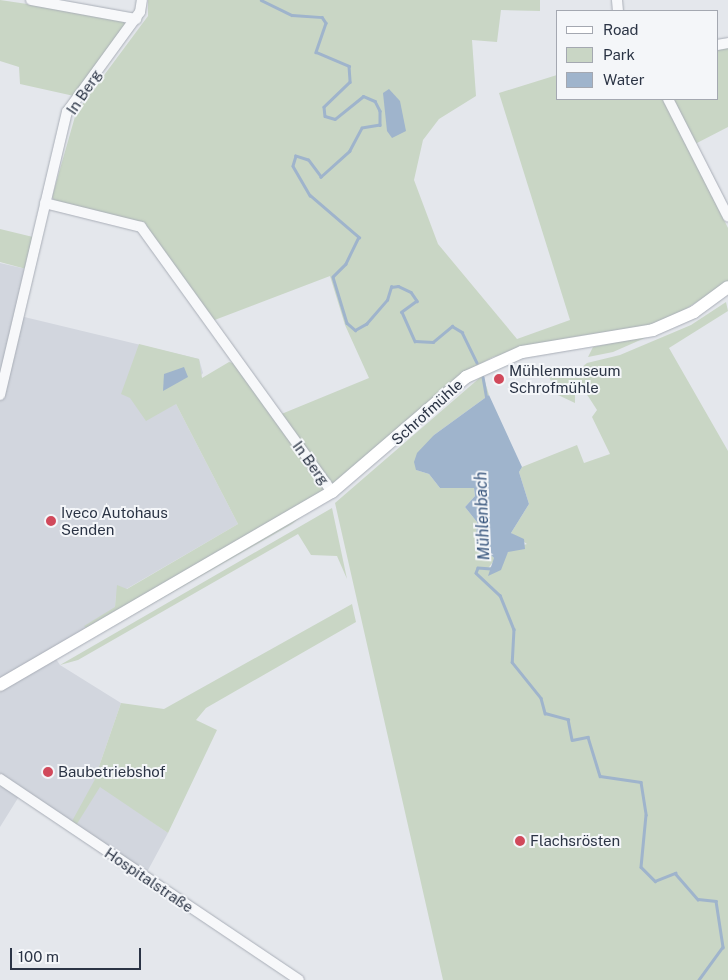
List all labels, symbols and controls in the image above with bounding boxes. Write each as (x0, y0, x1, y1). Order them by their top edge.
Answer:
legend (556, 10, 718, 100)
text: Road (603, 21, 639, 38)
text: Park (603, 46, 635, 63)
street label: In Berg (63, 66, 105, 118)
text: Water (603, 71, 645, 88)
place label: Mühlenmuseum Schrofmühle (509, 361, 621, 396)
marker: Mühlenmuseum Schrofmühle (493, 373, 505, 385)
street label: Schrofmühle (388, 375, 466, 449)
street label: In Berg (289, 437, 333, 489)
water label: Mühlenbach (472, 471, 494, 561)
place label: Iveco Autohaus Senden (61, 503, 168, 538)
marker: Iveco Autohaus Senden (45, 515, 57, 527)
place label: Baubetriebshof (58, 763, 165, 781)
marker: Baubetriebshof (42, 766, 54, 778)
place label: Flachsrösten (530, 832, 620, 850)
marker: Flachsrösten (514, 835, 526, 847)
street label: Hospitalstraße (101, 844, 197, 916)
scale bar (12, 938, 144, 970)
text: 100 m (18, 948, 59, 965)

